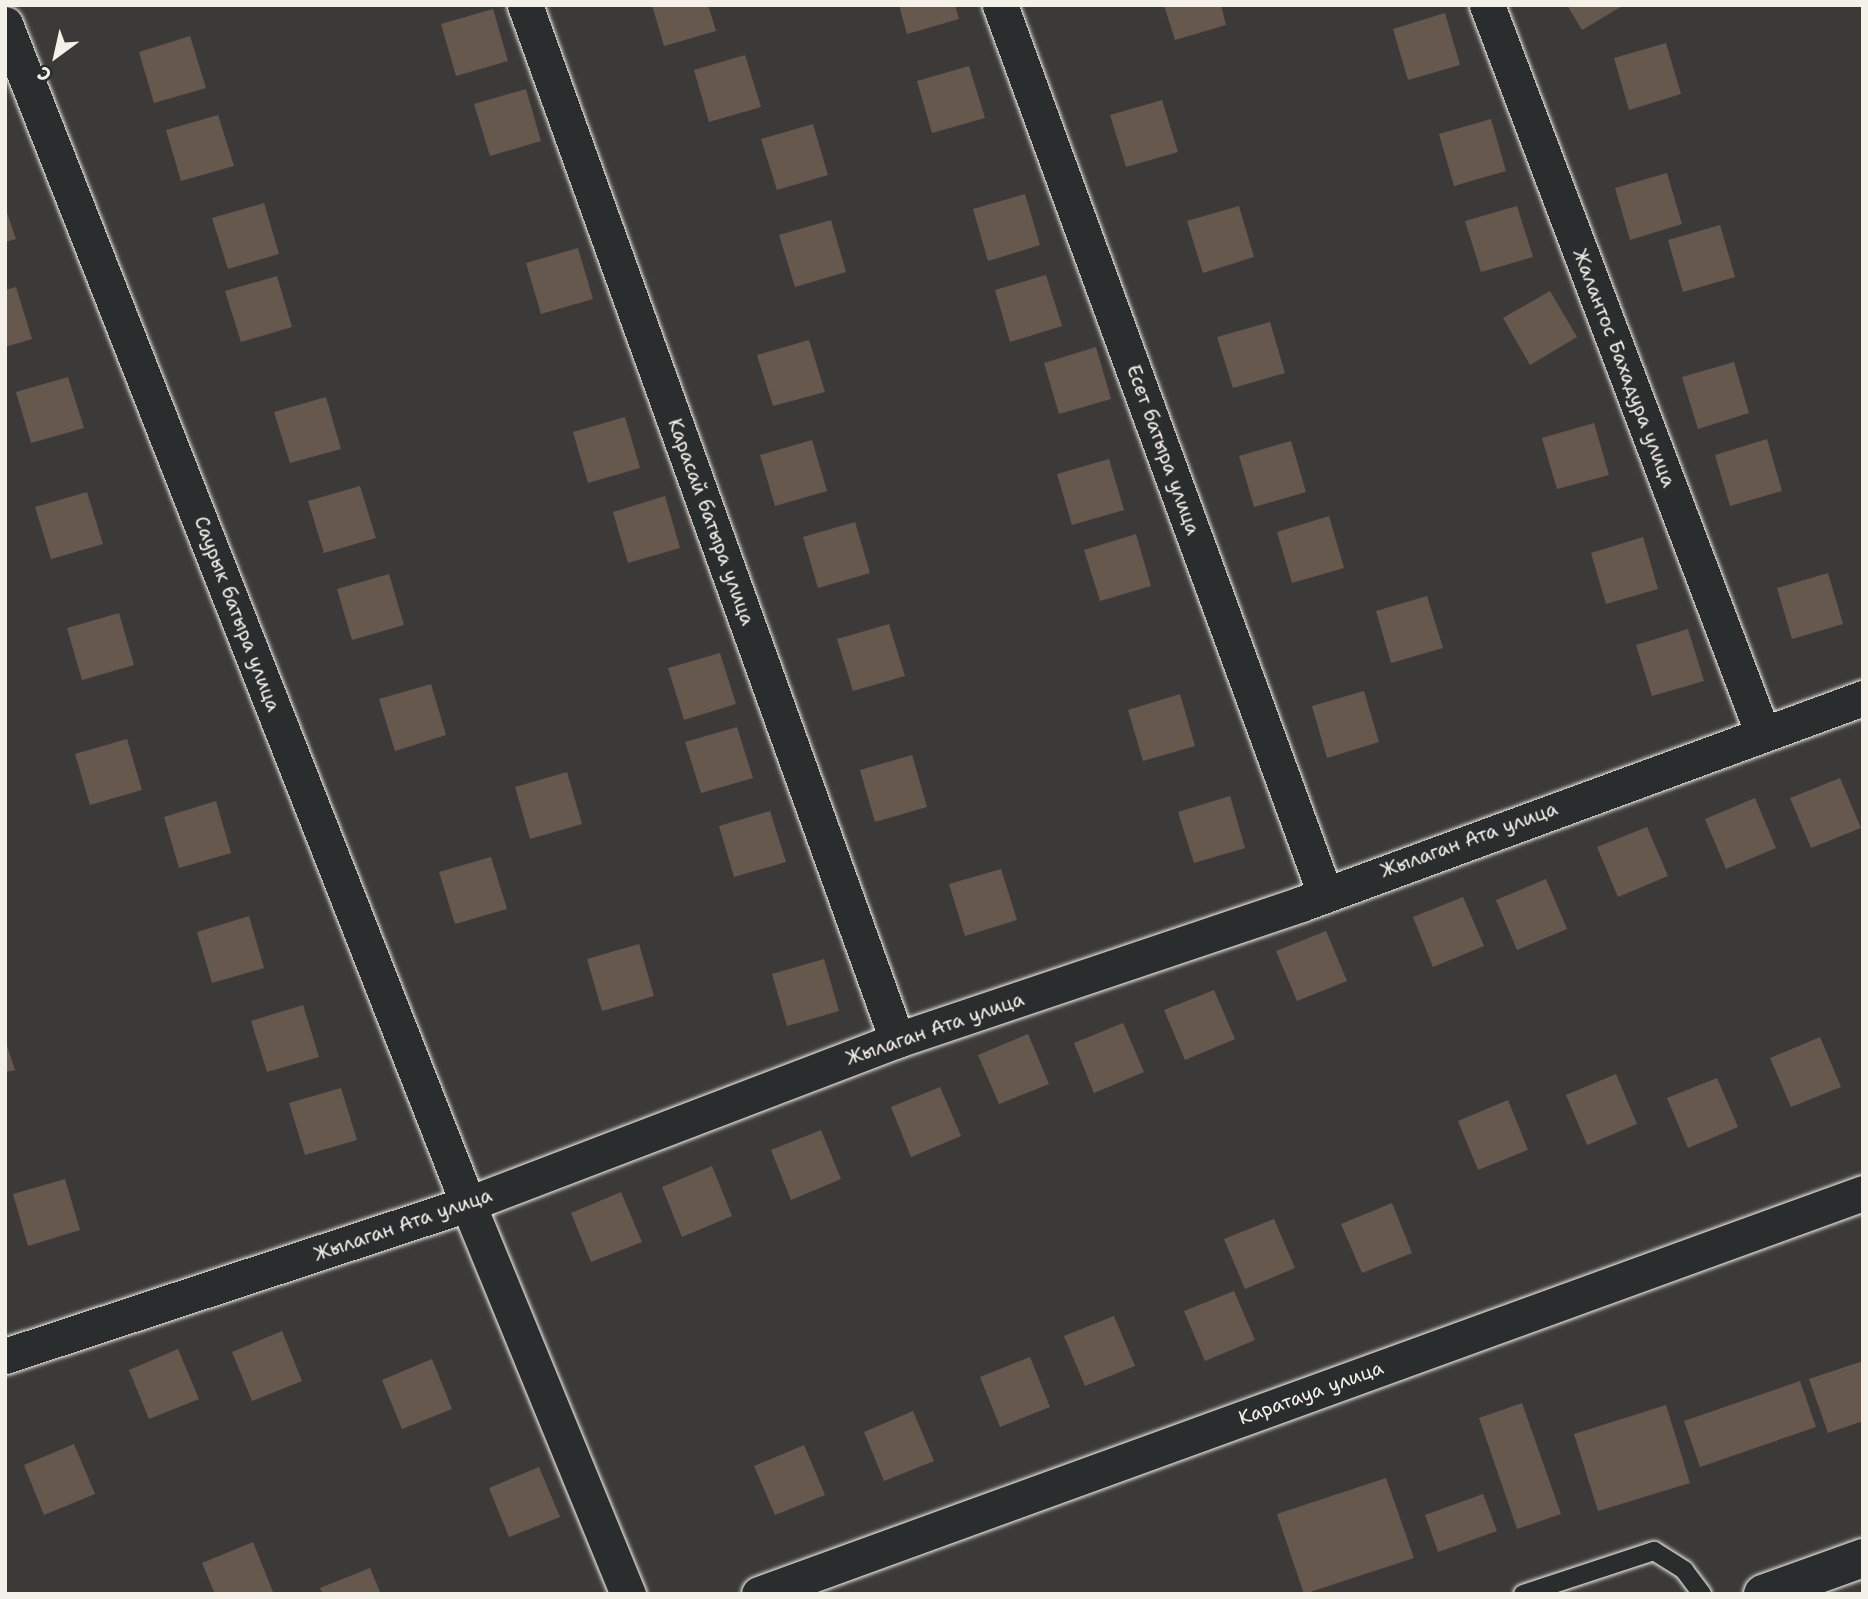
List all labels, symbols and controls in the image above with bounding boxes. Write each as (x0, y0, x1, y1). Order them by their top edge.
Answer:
north arrow (21, 21, 91, 91)
text: С (33, 60, 56, 88)
street label: Жалантос Бахадура улица (1568, 246, 1680, 490)
street label: Есет батыра улица (1122, 362, 1204, 538)
street label: Карасай батыра улица (663, 416, 759, 628)
street label: Саурык батыра улица (189, 513, 285, 715)
street label: Жылаган Ата улица (1377, 797, 1561, 883)
street label: Жылаган Ата улица (843, 988, 1027, 1070)
street label: Жылаган Ата улица (311, 1184, 495, 1266)
street label: Каратауа улица (1236, 1356, 1386, 1430)

